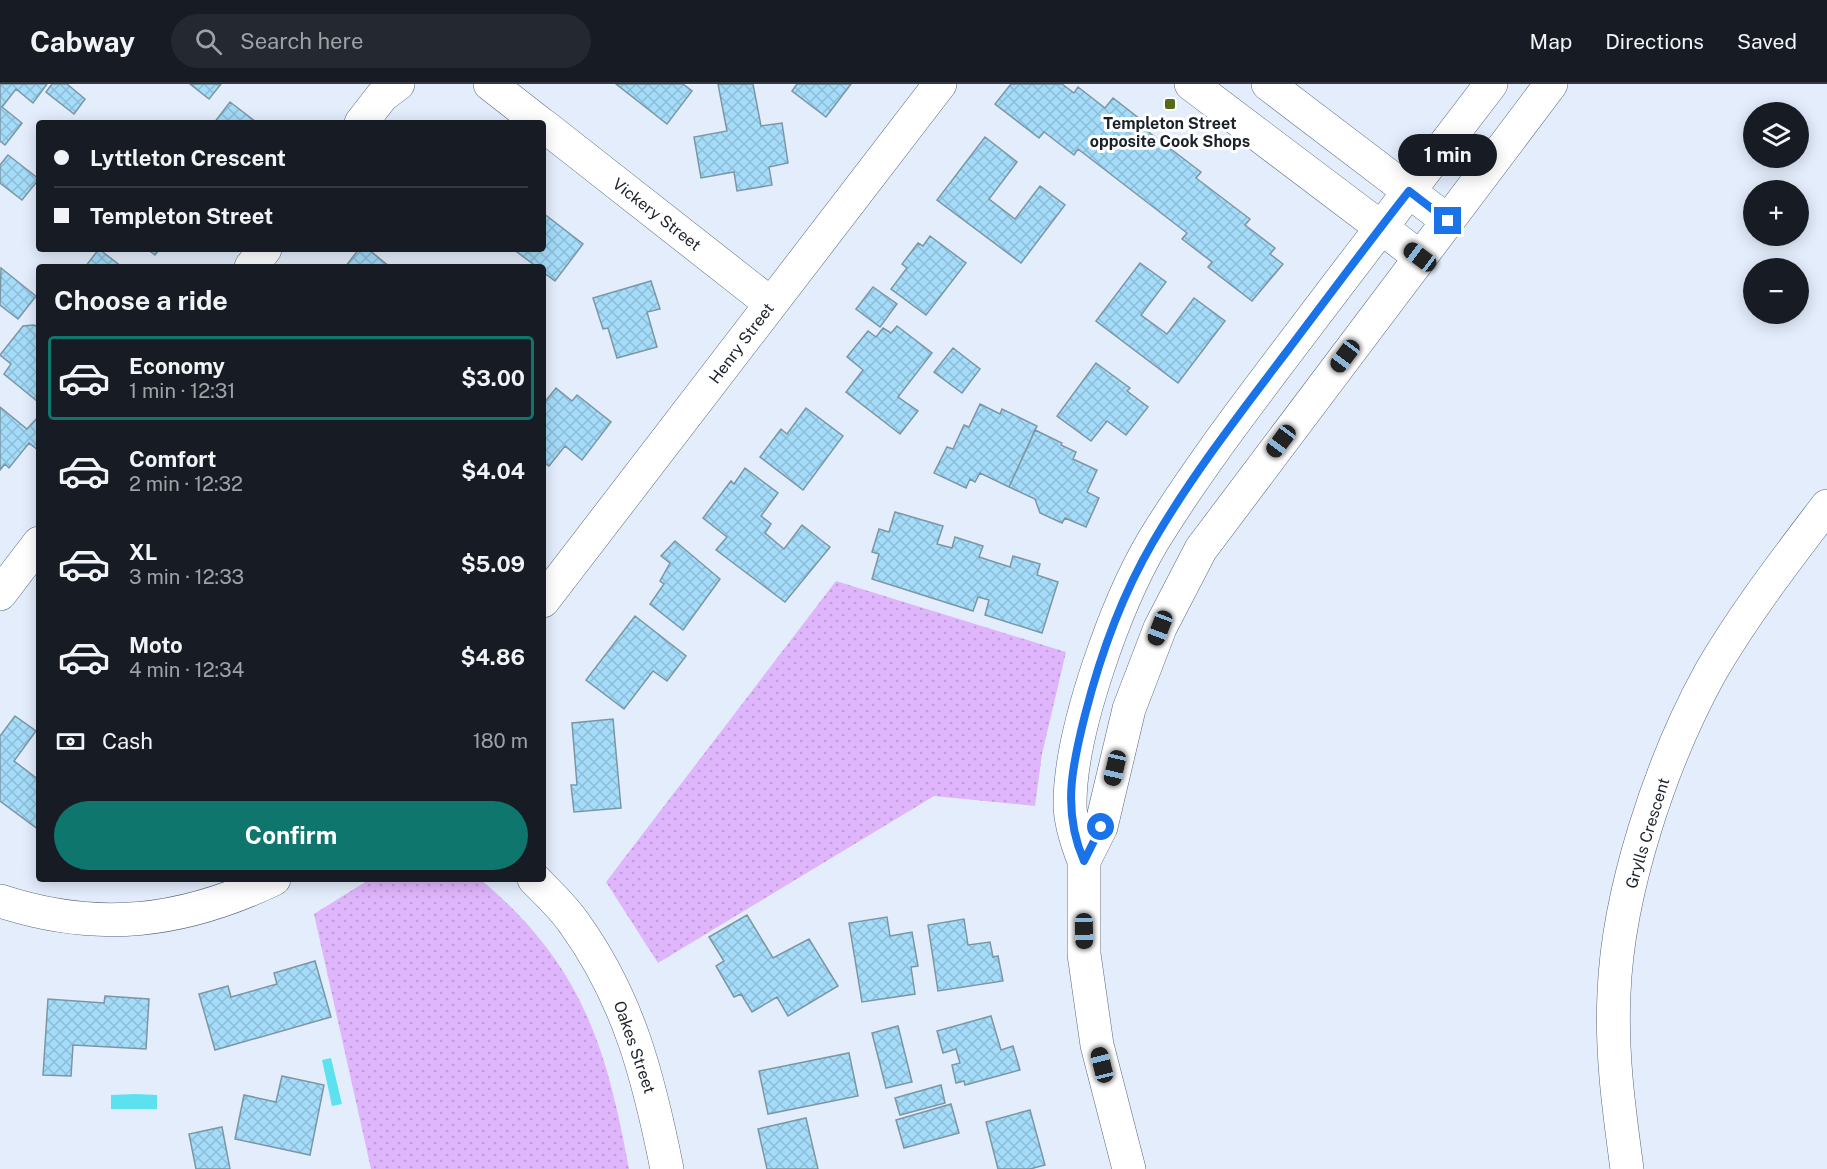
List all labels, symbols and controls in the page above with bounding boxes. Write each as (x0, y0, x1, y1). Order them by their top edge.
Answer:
search box (171, 14, 591, 68)
text: Cabway (30, 25, 135, 58)
icon: search (192, 25, 225, 58)
text: Search here (240, 28, 363, 54)
text: Map (1530, 29, 1572, 54)
text: Directions (1605, 29, 1704, 54)
text: Saved (1737, 29, 1797, 54)
marker: Templeton Street opposite Cook Shops (1163, 97, 1177, 111)
map controls (1743, 102, 1809, 324)
button: layers (1743, 102, 1809, 168)
place label: Templeton Street opposite Cook Shops (1090, 114, 1250, 151)
callout: 1 min (1398, 134, 1498, 176)
text: 1 min (1423, 143, 1472, 167)
text: Lyttleton Crescent (90, 145, 286, 171)
street label: Vickery Street (609, 174, 705, 255)
button: + (1743, 180, 1809, 246)
text: Templeton Street (90, 203, 273, 229)
route end (1434, 207, 1461, 234)
car (1400, 239, 1440, 275)
button: − (1743, 258, 1809, 324)
text: Choose a ride (54, 284, 228, 316)
street label: Henry Street (705, 299, 778, 387)
car (1327, 336, 1363, 376)
icon: car (57, 351, 111, 405)
text: Economy (129, 353, 225, 379)
text: $3.00 (461, 365, 525, 391)
text: 1 min · 12:31 (129, 379, 235, 403)
car (1263, 421, 1299, 461)
icon: car (57, 444, 111, 498)
text: Comfort (129, 446, 216, 472)
text: $4.04 (461, 458, 525, 484)
text: 2 min · 12:32 (129, 472, 243, 496)
icon: car (57, 537, 111, 591)
text: XL (129, 539, 157, 565)
text: $5.09 (461, 551, 525, 577)
text: 3 min · 12:33 (129, 565, 244, 589)
car (1145, 608, 1175, 648)
icon: car (57, 630, 111, 684)
text: Moto (129, 632, 183, 658)
text: $4.86 (460, 644, 525, 670)
text: 4 min · 12:34 (129, 658, 244, 682)
icon: cash (54, 725, 87, 758)
text: Cash (102, 728, 153, 754)
text: 180 m (473, 729, 528, 753)
car (1102, 748, 1128, 788)
street label: Grylls Crescent (1622, 775, 1673, 891)
button: Confirm (54, 801, 528, 870)
route start (1087, 813, 1114, 840)
car (1075, 913, 1093, 949)
street label: Oakes Street (610, 998, 659, 1096)
car (1089, 1045, 1115, 1085)

